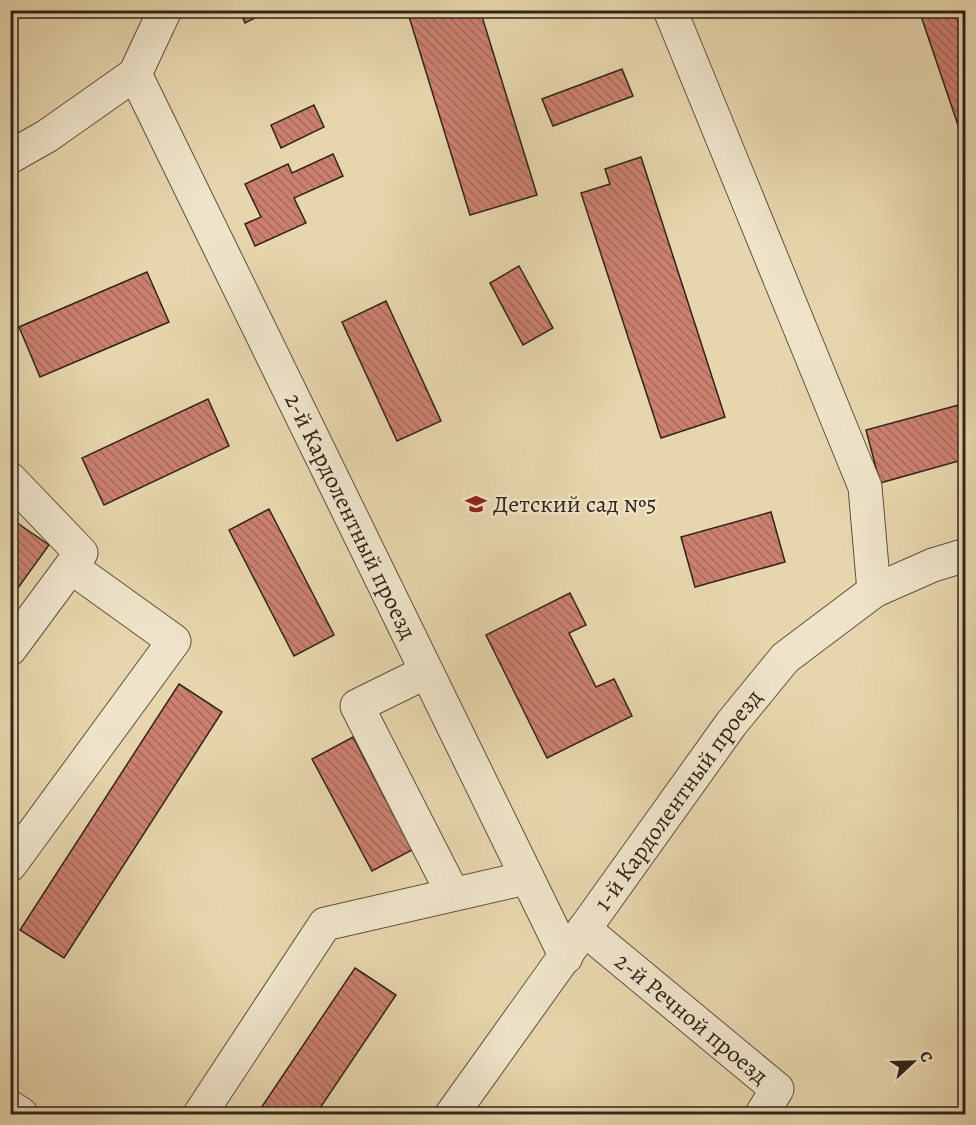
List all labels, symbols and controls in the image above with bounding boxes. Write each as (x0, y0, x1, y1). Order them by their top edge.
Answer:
street label: 2-й Кардолентный проезд (277, 388, 424, 644)
place label: Детский сад №5 (493, 488, 657, 520)
school or university icon: Детский сад №5 (464, 492, 488, 516)
street label: 1-й Кардолентный проезд (587, 682, 769, 917)
street label: 2-й Речной проезд (608, 945, 775, 1091)
north arrow (883, 1032, 943, 1092)
text: С (914, 1048, 938, 1066)

